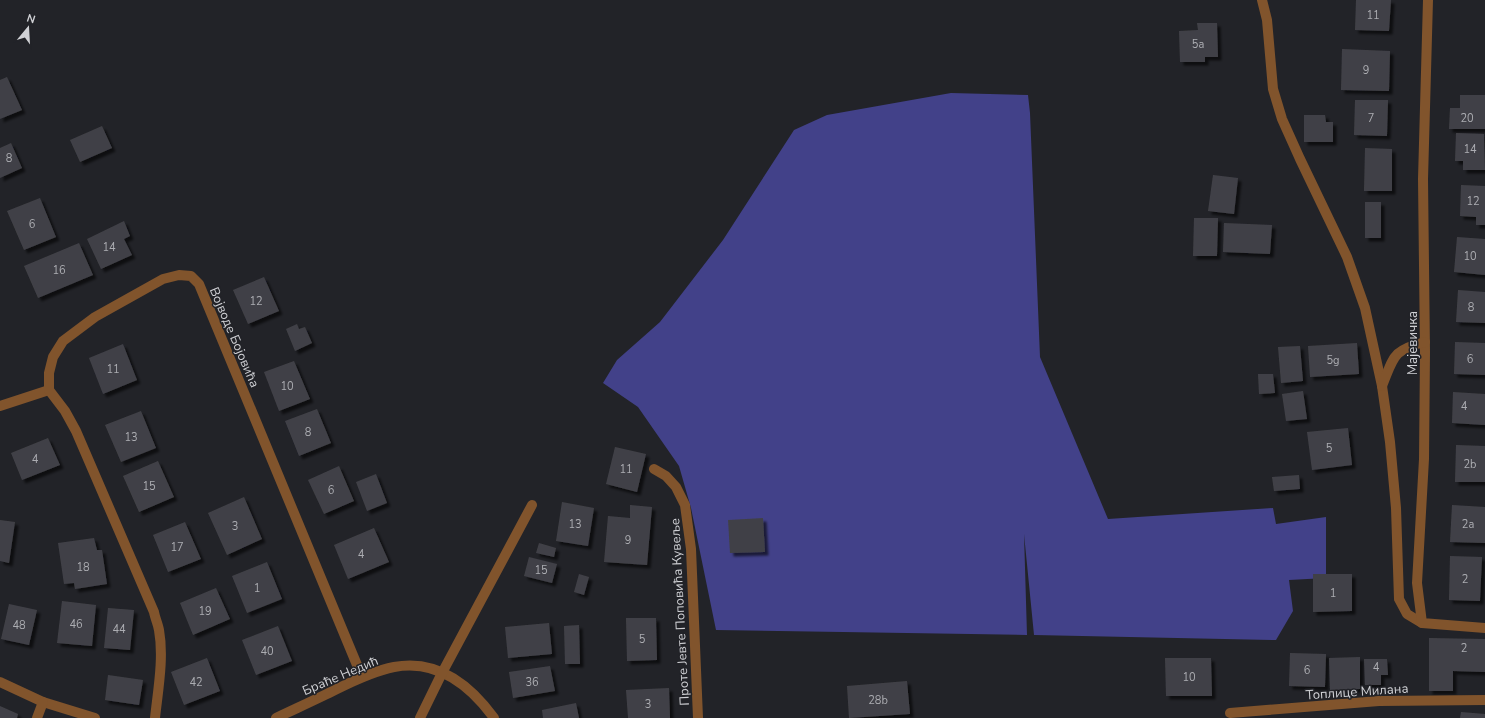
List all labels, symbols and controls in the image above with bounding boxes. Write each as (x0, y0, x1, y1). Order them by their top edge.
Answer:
north arrow (8, 8, 48, 48)
house number: 11 (1366, 8, 1380, 23)
text: N (25, 11, 37, 27)
house number: 5a (1192, 37, 1204, 52)
house number: 9 (1363, 63, 1369, 78)
house number: 7 (1368, 111, 1374, 126)
house number: 20 (1460, 111, 1474, 126)
house number: 14 (1463, 142, 1477, 157)
house number: 8 (6, 151, 13, 166)
house number: 12 (1466, 194, 1480, 209)
house number: 6 (29, 217, 36, 232)
house number: 14 (102, 240, 116, 255)
house number: 10 (1463, 249, 1477, 264)
house number: 16 (52, 263, 66, 278)
street label: Војводе Бојовића (205, 284, 263, 390)
house number: 12 (249, 294, 263, 309)
house number: 8 (1468, 300, 1475, 315)
street label: Мајевичка (1404, 311, 1422, 375)
house number: 6 (1467, 352, 1474, 367)
house number: 5g (1326, 353, 1340, 368)
house number: 11 (106, 362, 120, 377)
house number: 10 (280, 379, 294, 394)
house number: 4 (1461, 399, 1468, 414)
house number: 8 (305, 425, 312, 440)
house number: 13 (124, 430, 138, 445)
house number: 5 (1326, 441, 1333, 456)
house number: 4 (32, 452, 39, 467)
house number: 2b (1463, 457, 1477, 472)
house number: 11 (619, 462, 633, 477)
house number: 15 (142, 479, 156, 494)
house number: 6 (328, 483, 335, 498)
house number: 13 (568, 517, 582, 532)
house number: 2a (1462, 517, 1474, 532)
street label: Проте Јевте Поповића Кувеље (666, 518, 694, 706)
house number: 3 (232, 519, 238, 534)
house number: 9 (625, 533, 631, 548)
house number: 17 (170, 540, 184, 555)
house number: 4 (358, 547, 365, 562)
house number: 18 (76, 560, 90, 575)
house number: 15 (534, 563, 548, 578)
house number: 2 (1462, 572, 1468, 587)
house number: 1 (254, 581, 260, 596)
house number: 1 (1330, 586, 1336, 601)
house number: 19 (198, 604, 212, 619)
house number: 46 (69, 617, 83, 632)
house number: 48 (12, 618, 26, 633)
house number: 44 (112, 622, 126, 637)
house number: 5 (639, 632, 646, 647)
house number: 2 (1461, 641, 1467, 656)
house number: 40 (260, 644, 274, 659)
street label: Браће Недић (300, 652, 381, 700)
house number: 4 (1373, 660, 1380, 675)
house number: 6 (1304, 663, 1311, 678)
house number: 10 (1182, 670, 1196, 685)
house number: 42 (189, 675, 203, 690)
house number: 36 (525, 675, 539, 690)
street label: Топлице Милана (1305, 679, 1409, 705)
house number: 28b (868, 693, 888, 708)
house number: 3 (645, 697, 651, 712)

